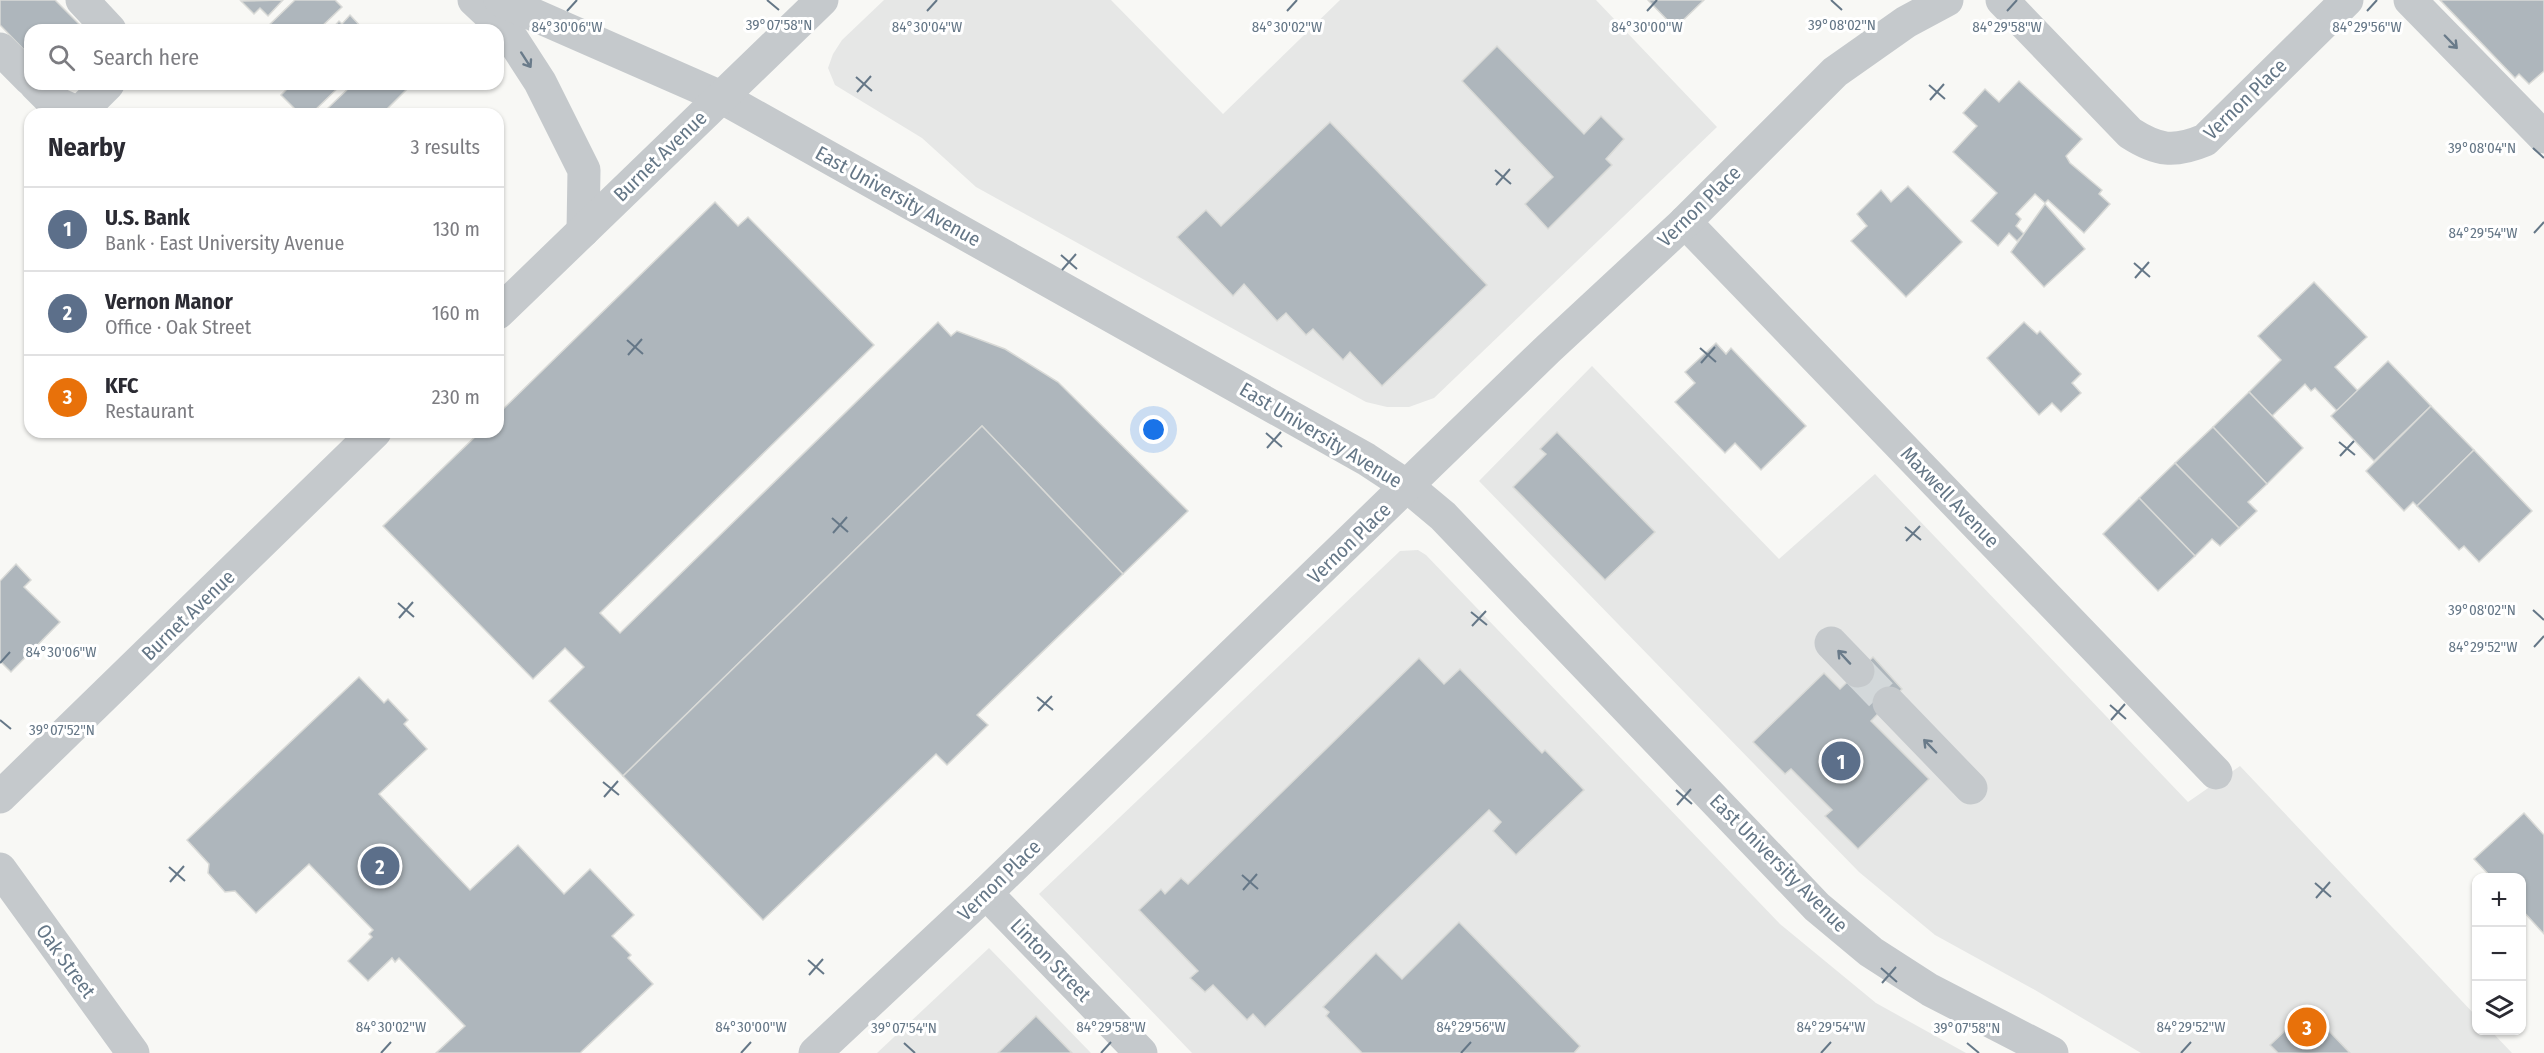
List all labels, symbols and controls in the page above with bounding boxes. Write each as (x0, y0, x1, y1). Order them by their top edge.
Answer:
text: 39°07'58"N (746, 16, 812, 34)
text: 39°08'02"N (1808, 16, 1876, 34)
text: 84°30'06"W (532, 18, 602, 36)
text: 84°30'04"W (892, 18, 962, 36)
text: 84°30'02"W (1252, 18, 1322, 36)
text: 84°30'00"W (1611, 18, 1683, 36)
text: 84°29'58"W (1972, 18, 2042, 36)
text: 84°29'56"W (2332, 18, 2402, 36)
search box (24, 24, 504, 90)
one-way arrow (2444, 34, 2458, 49)
icon: search (45, 41, 78, 74)
text: Search here (93, 44, 199, 71)
one-way arrow (519, 51, 532, 68)
street label: Vernon Place (2198, 54, 2292, 144)
street label: Burnet Avenue (608, 106, 712, 206)
text: Nearby (48, 132, 125, 163)
text: 3 results (411, 135, 480, 159)
text: 39°08'04"N (2448, 139, 2516, 157)
street label: East University Avenue (811, 141, 985, 251)
street label: Vernon Place (1652, 161, 1746, 251)
text: U.S. Bank (105, 204, 190, 231)
text: 1 (63, 217, 72, 241)
text: 130 m (433, 217, 480, 241)
text: 84°29'54"W (2449, 224, 2517, 242)
text: Bank · East University Avenue (105, 231, 344, 255)
text: Vernon Manor (105, 288, 233, 315)
text: 2 (63, 301, 72, 325)
text: 160 m (432, 301, 480, 325)
text: Office · Oak Street (105, 315, 251, 339)
text: KFC (105, 372, 139, 399)
street label: East University Avenue (1235, 377, 1407, 493)
text: 3 (63, 385, 72, 409)
text: 230 m (432, 385, 480, 409)
text: Restaurant (105, 399, 194, 423)
your location (1139, 415, 1168, 444)
street label: Maxwell Avenue (1896, 442, 2004, 552)
street label: Vernon Place (1302, 498, 1396, 588)
street label: Burnet Avenue (136, 565, 240, 665)
text: 39°08'02"N (2448, 601, 2516, 619)
text: 84°29'52"W (2449, 638, 2517, 656)
text: 84°30'06"W (26, 643, 96, 661)
one-way arrow (1837, 650, 1852, 665)
text: 39°07'52"N (29, 721, 95, 739)
pin: 1 (1822, 738, 1860, 783)
one-way arrow (1923, 739, 1937, 754)
street label: East University Avenue (1705, 789, 1853, 937)
street label: Vernon Place (952, 835, 1046, 925)
pin: 2 (360, 844, 400, 888)
map controls (2472, 873, 2526, 1035)
button: + (2472, 873, 2526, 927)
street label: Linton Street (1006, 914, 1097, 1007)
street label: Oak Street (31, 919, 101, 1003)
button: − (2472, 927, 2526, 981)
button: layers (2472, 981, 2526, 1035)
pin: 3 (2288, 1004, 2326, 1050)
text: 84°30'02"W (356, 1018, 426, 1036)
text: 84°30'00"W (715, 1018, 787, 1036)
text: 84°29'58"W (1076, 1018, 1146, 1036)
text: 84°29'56"W (1436, 1018, 1506, 1036)
text: 84°29'54"W (1797, 1018, 1865, 1036)
text: 84°29'52"W (2157, 1018, 2225, 1036)
text: 39°07'54"N (871, 1019, 937, 1037)
text: 39°07'58"N (1934, 1019, 2000, 1037)

